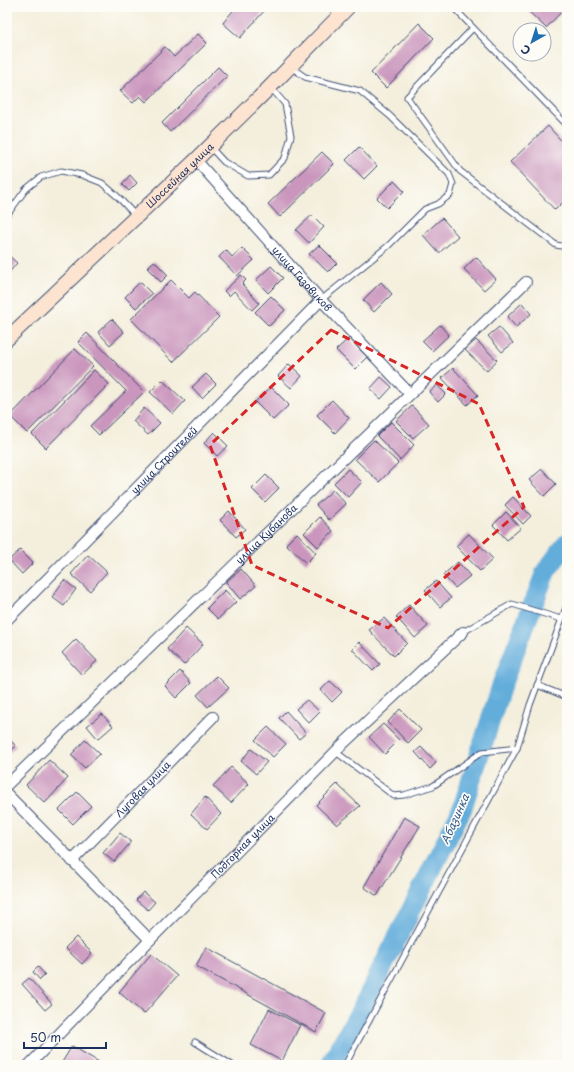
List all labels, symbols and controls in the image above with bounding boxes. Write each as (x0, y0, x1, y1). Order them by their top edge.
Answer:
north arrow (512, 22, 552, 62)
text: С (517, 41, 534, 59)
street label: Шоссейная улица (142, 138, 217, 211)
street label: улица Газовиков (269, 242, 336, 314)
street label: улица Строителей (127, 422, 200, 497)
street label: улица Кубанова (232, 499, 301, 567)
street label: Луговая улица (111, 756, 174, 820)
water label: Абазинка (436, 790, 474, 847)
street label: Подгорная улица (207, 809, 278, 881)
scale bar (24, 1024, 106, 1050)
text: 50 m (30, 1028, 61, 1046)

